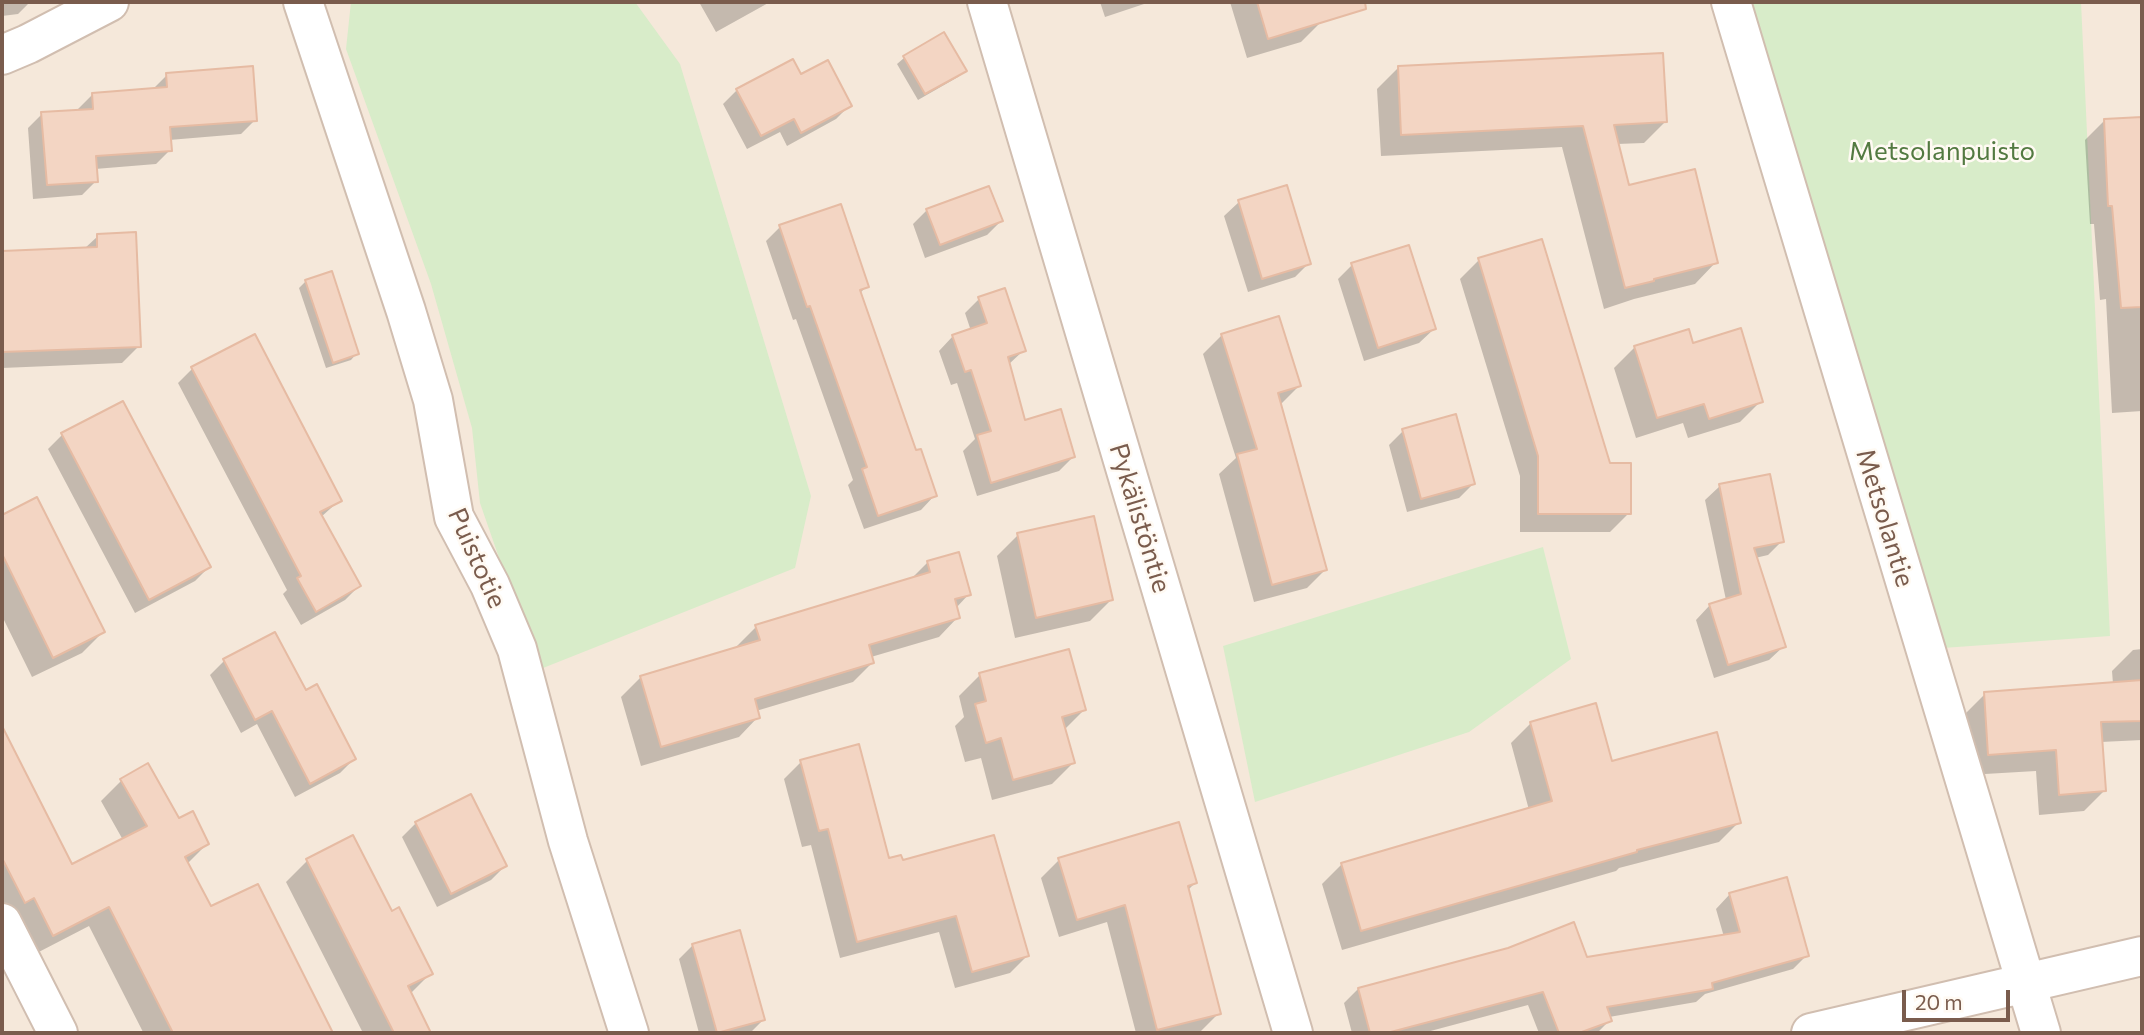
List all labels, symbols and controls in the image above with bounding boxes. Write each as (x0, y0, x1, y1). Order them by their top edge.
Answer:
park label: Metsolanpuisto (1849, 135, 2035, 167)
street label: Pykälistöntie (1103, 440, 1177, 596)
street label: Metsolantie (1849, 445, 1921, 591)
street label: Puistotie (441, 503, 513, 613)
scale bar (1906, 976, 2014, 1020)
text: 20 m (1915, 989, 1963, 1014)

